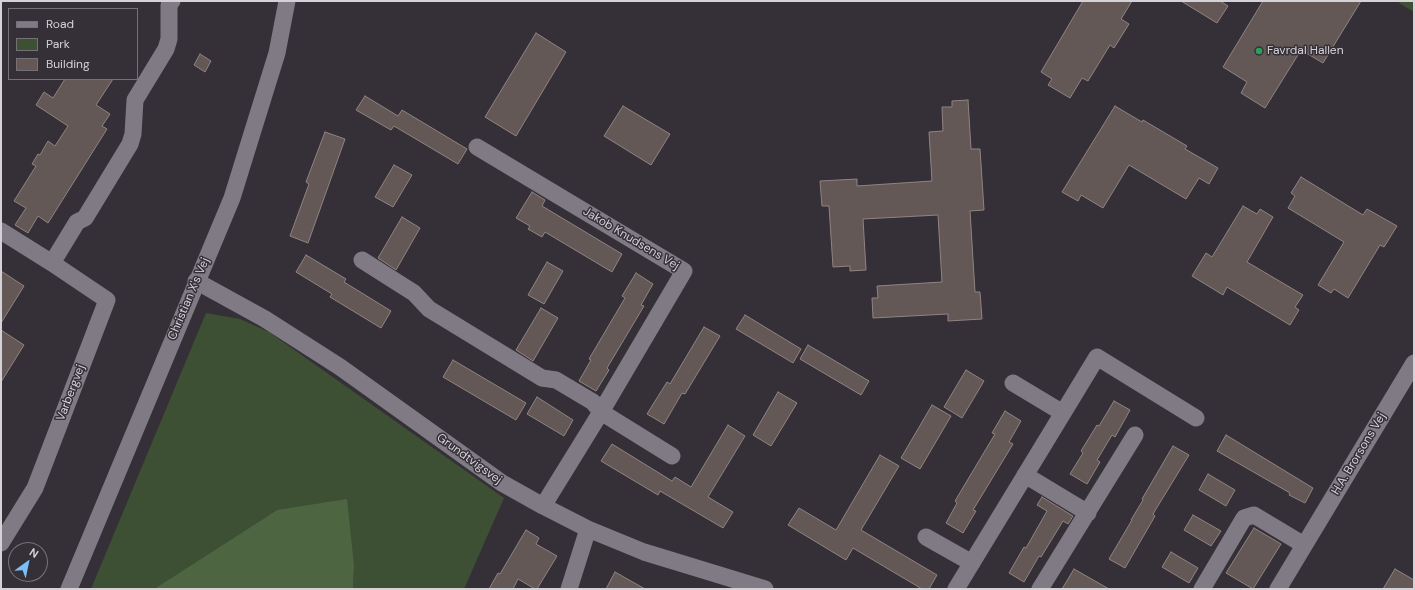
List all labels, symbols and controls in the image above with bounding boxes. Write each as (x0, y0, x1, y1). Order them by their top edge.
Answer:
legend (8, 8, 138, 80)
text: Road (46, 16, 74, 32)
text: Park (46, 36, 70, 52)
place label: Favrdal Hallen (1267, 44, 1344, 58)
marker: Favrdal Hallen (1254, 46, 1264, 56)
text: Building (46, 56, 90, 72)
street label: Jakob Knudsens Vej (580, 204, 682, 274)
street label: Christian X's Vej (165, 256, 213, 342)
street label: Varbergvej (54, 363, 88, 423)
street label: H.A. Brorsons Vej (1329, 410, 1389, 498)
street label: Grundtvigsvej (434, 431, 504, 487)
north arrow (8, 542, 48, 582)
text: N (27, 545, 41, 561)

